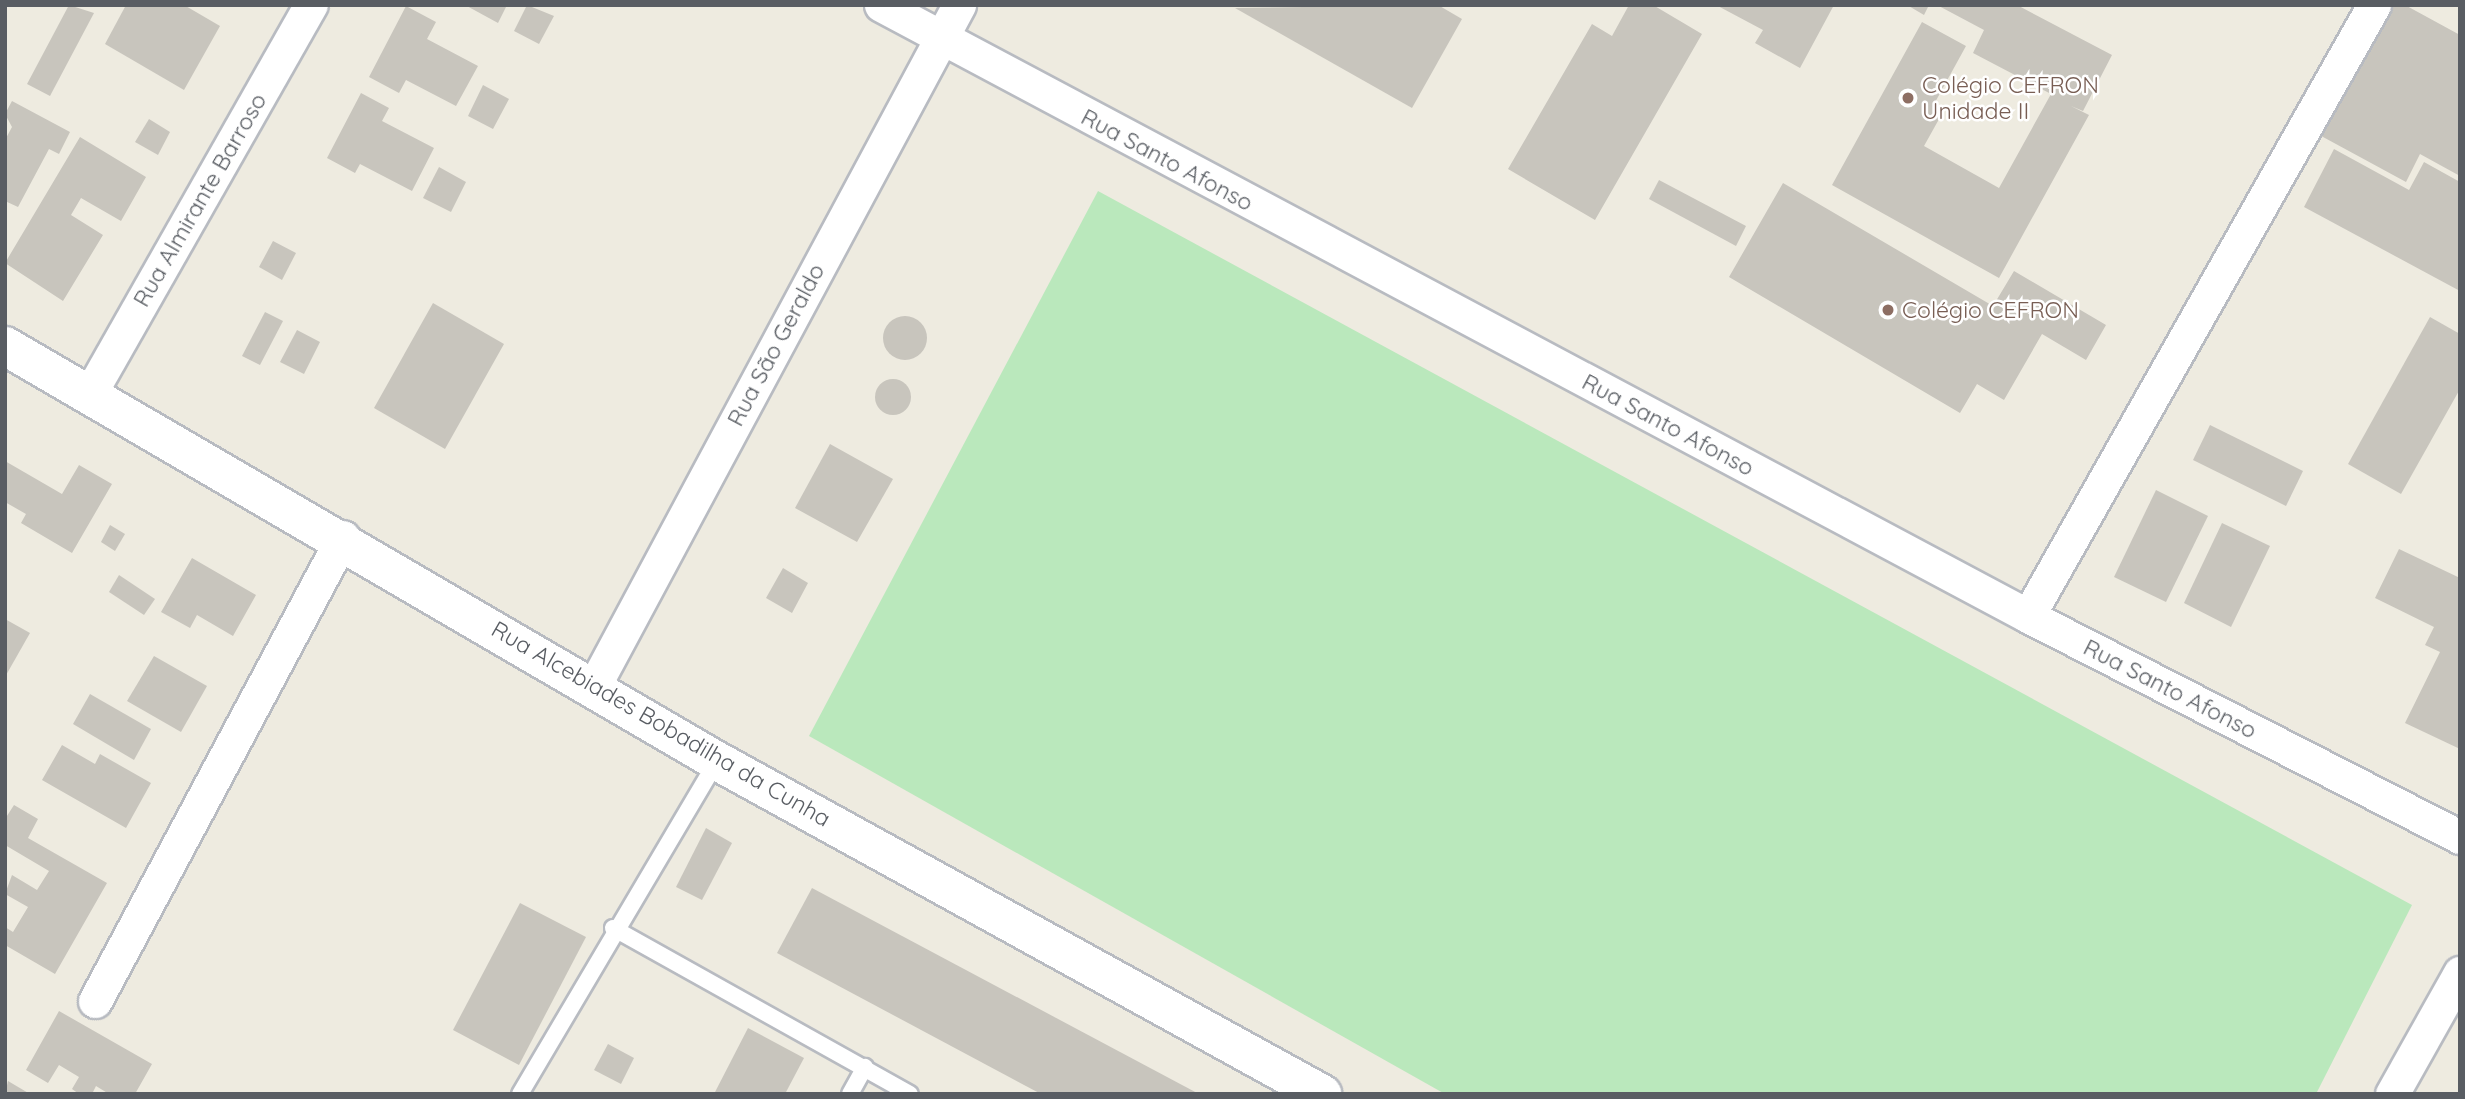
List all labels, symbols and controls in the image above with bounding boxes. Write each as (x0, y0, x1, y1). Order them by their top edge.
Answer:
place label: Colégio CEFRON Unidade II (1922, 71, 2099, 125)
street label: Rua Almirante Barroso (128, 88, 272, 312)
marker: Colégio CEFRON Unidade II (1900, 90, 1916, 106)
street label: Rua Santo Afonso (1076, 103, 1258, 217)
street label: Rua São Geraldo (722, 259, 830, 431)
place label: Colégio CEFRON (1902, 296, 2079, 324)
marker: Colégio CEFRON (1880, 302, 1896, 318)
street label: Rua Santo Afonso (1577, 368, 1759, 482)
street label: Rua Alcebiades Bobadilha da Cunha (487, 615, 835, 833)
street label: Rua Santo Afonso (2079, 633, 2261, 745)

